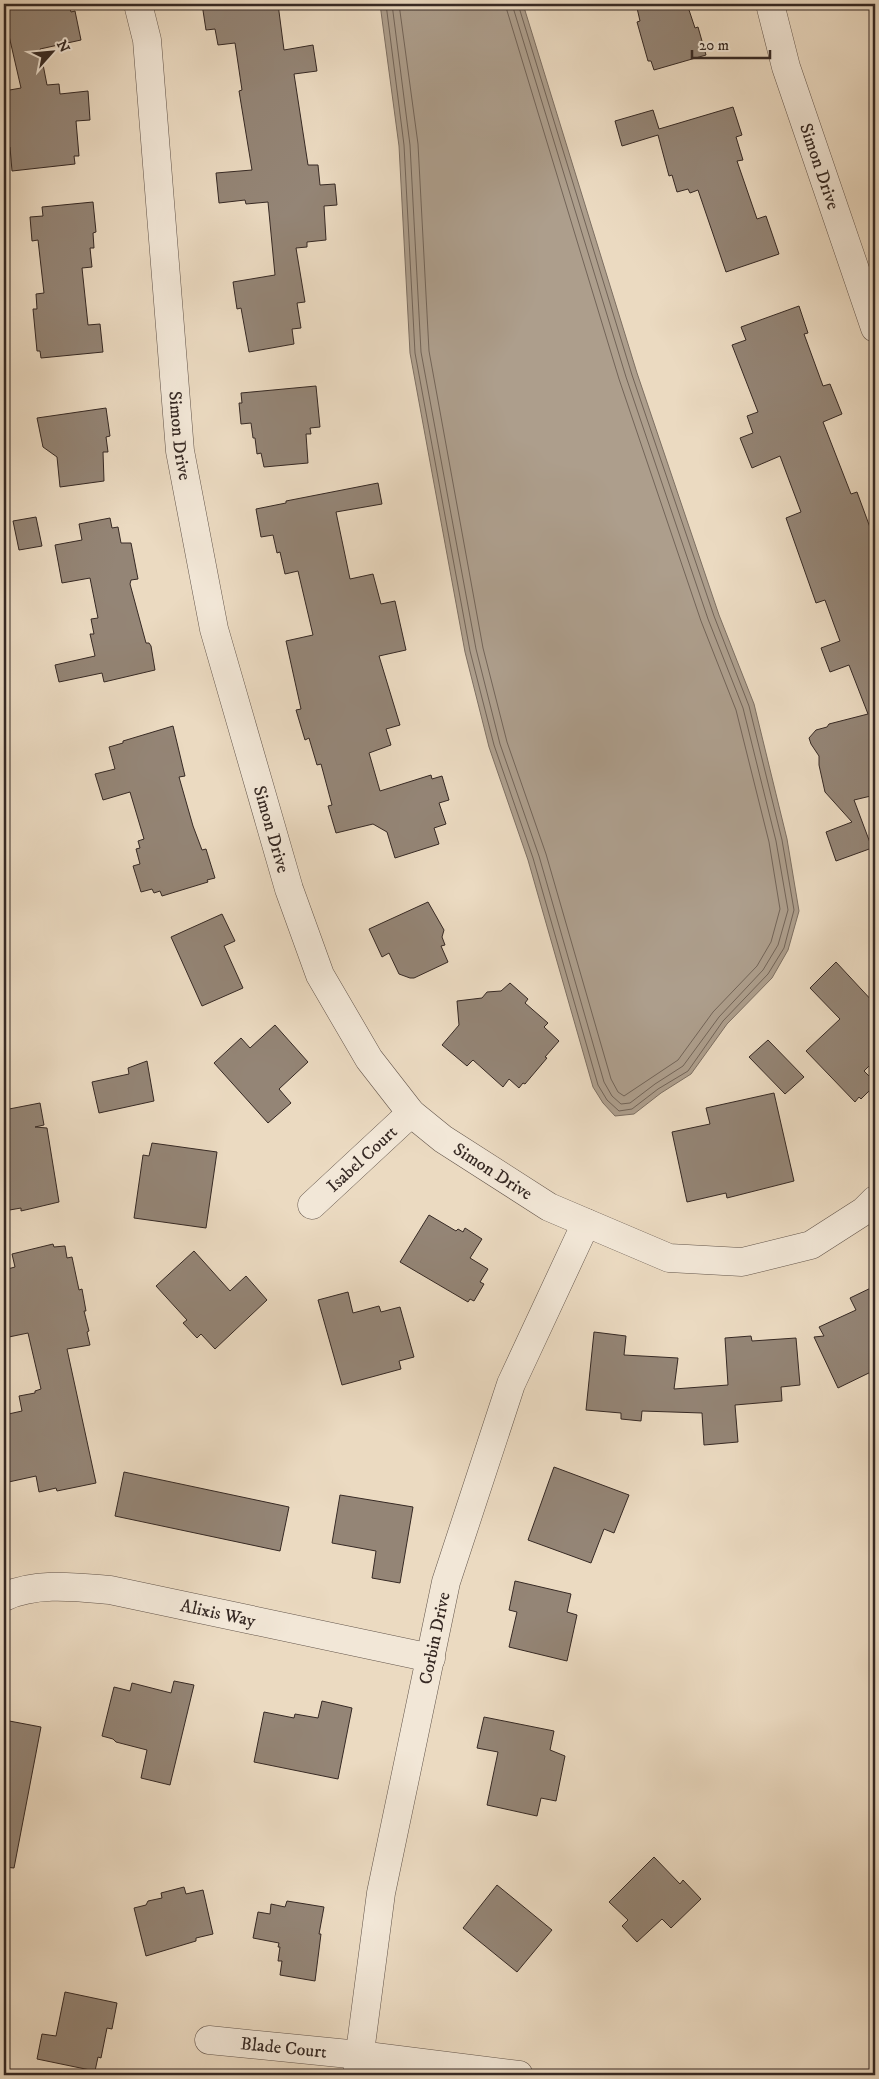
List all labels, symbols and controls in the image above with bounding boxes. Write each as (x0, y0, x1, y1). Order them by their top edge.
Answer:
north arrow (28, 28, 78, 78)
scale bar (692, 28, 769, 60)
text: 20 m (699, 36, 729, 55)
text: N (52, 37, 74, 56)
street label: Simon Drive (794, 121, 844, 213)
street label: Simon Drive (163, 390, 195, 482)
street label: Simon Drive (248, 783, 294, 876)
street label: Isabel Court (323, 1121, 402, 1198)
street label: Simon Drive (449, 1138, 536, 1205)
street label: Corbin Drive (415, 1590, 456, 1686)
street label: Alixis Way (178, 1595, 258, 1633)
street label: Blade Court (239, 2033, 328, 2064)

